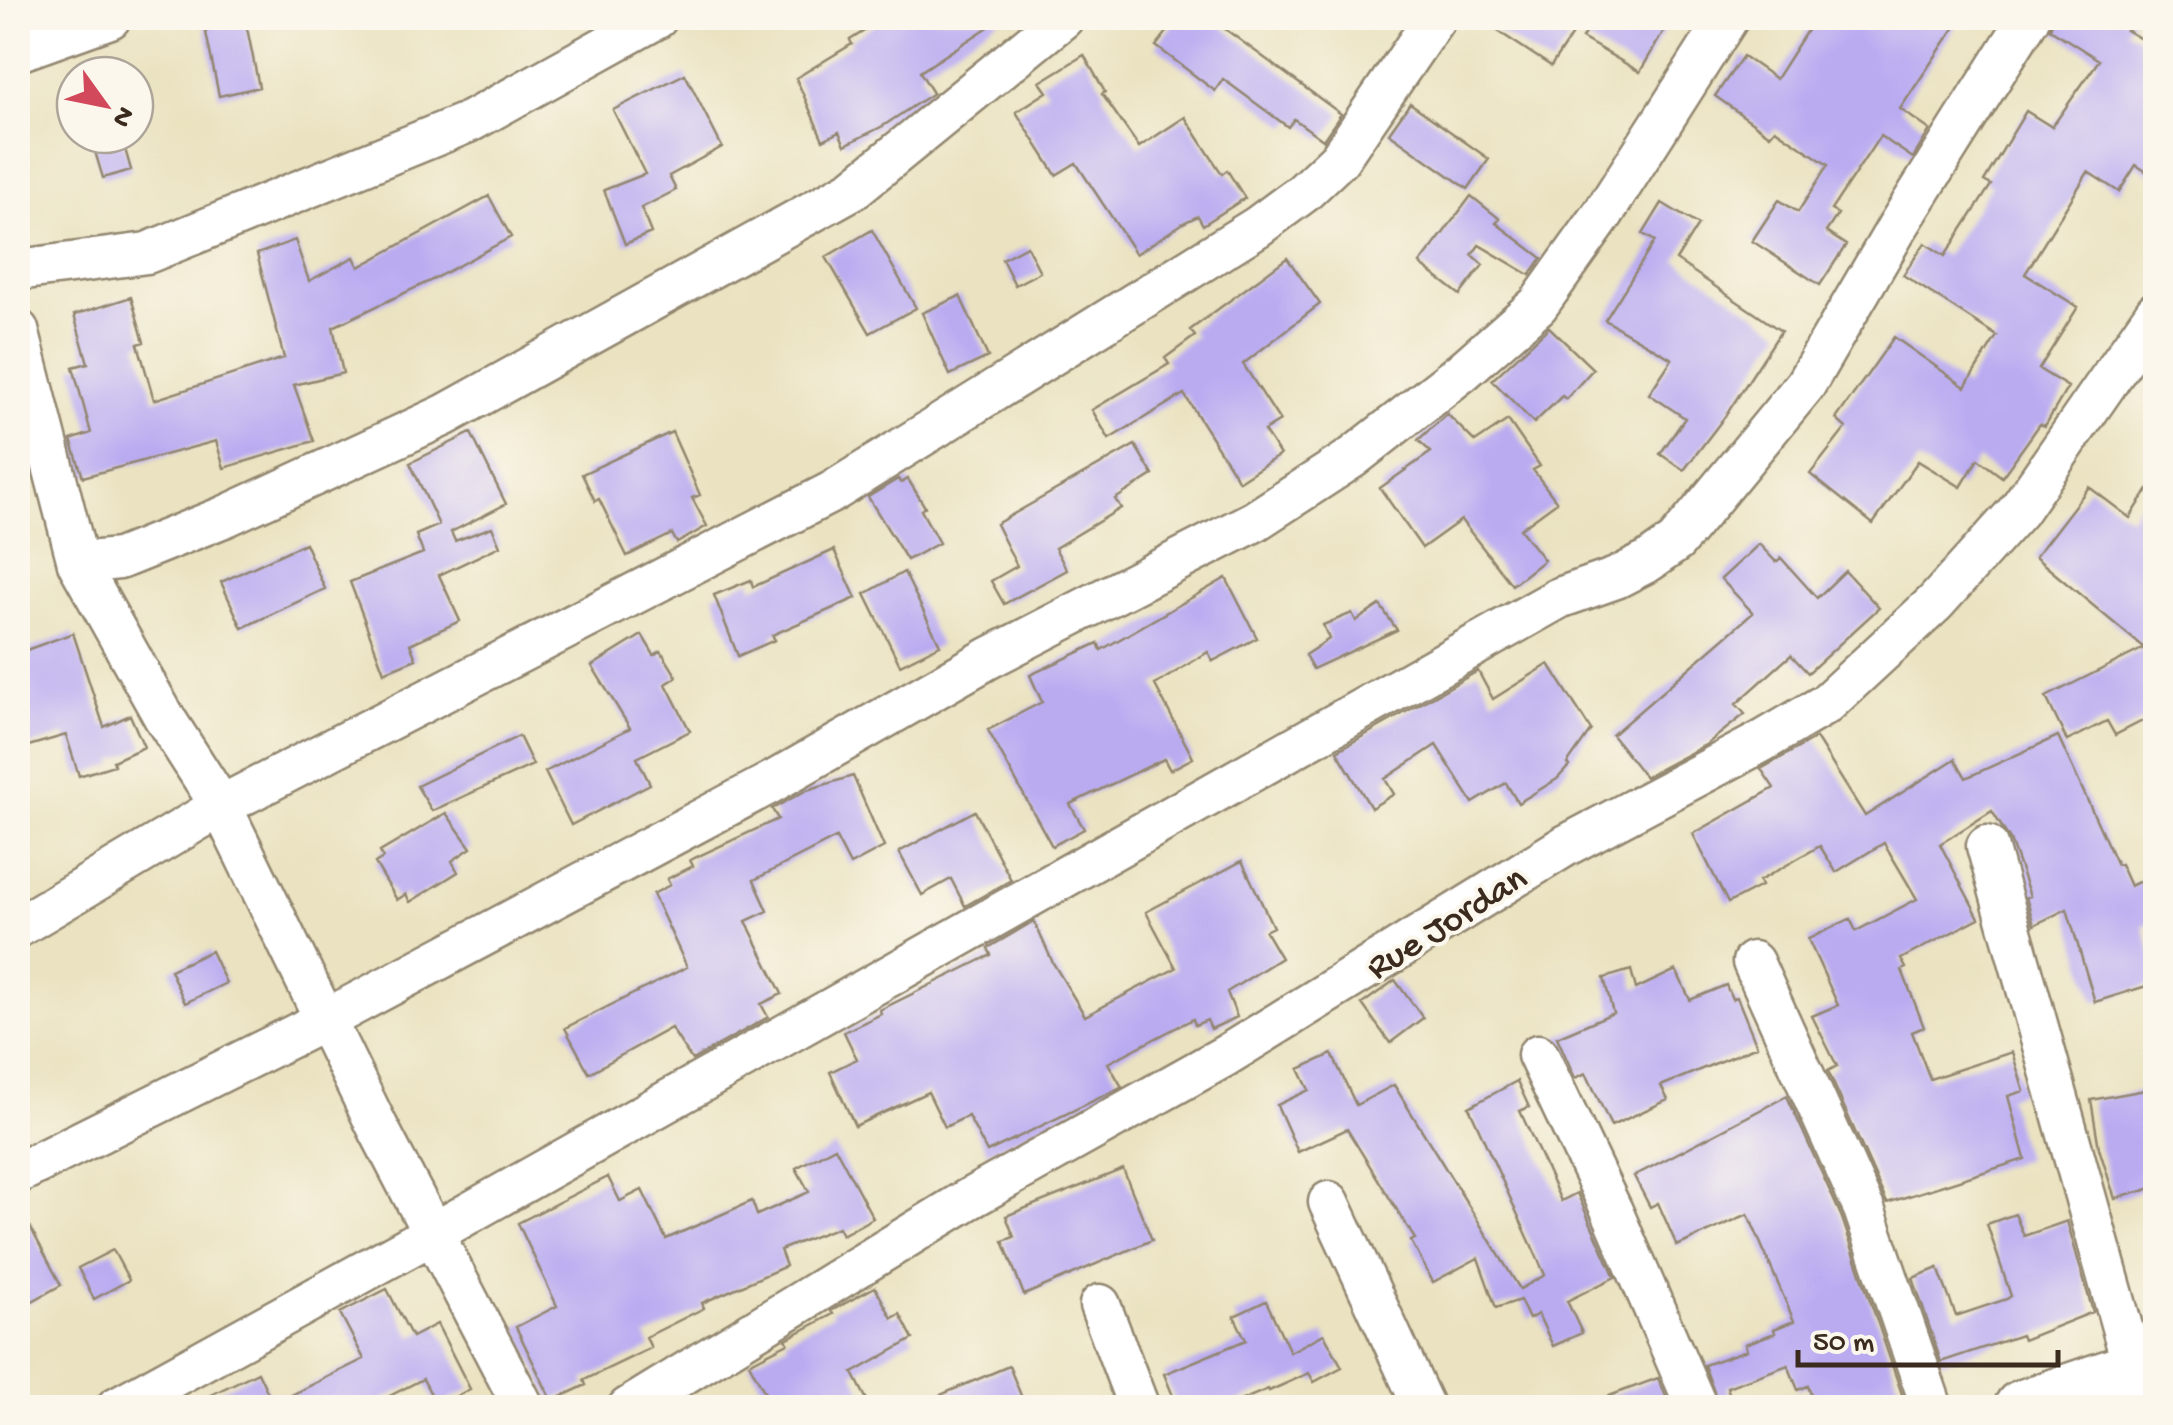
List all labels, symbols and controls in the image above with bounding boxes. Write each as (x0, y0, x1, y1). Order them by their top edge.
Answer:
north arrow (55, 55, 155, 155)
text: N (103, 100, 141, 133)
street label: Rue Jordan (1360, 858, 1537, 992)
scale bar (1798, 1305, 2058, 1367)
text: 50 m (1813, 1327, 1874, 1362)

